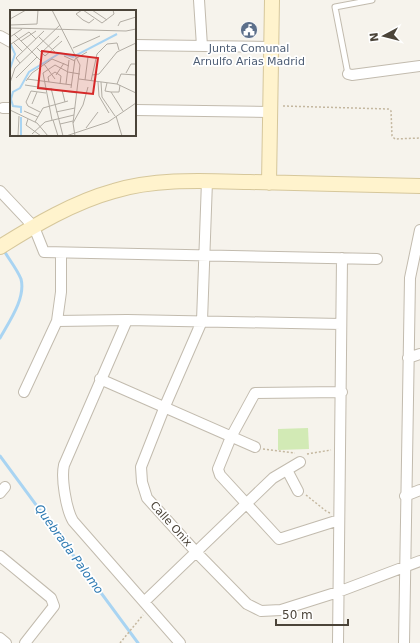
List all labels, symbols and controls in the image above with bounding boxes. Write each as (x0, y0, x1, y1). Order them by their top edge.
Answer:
inset map (10, 10, 136, 136)
north arrow (364, 16, 404, 56)
public building icon: Junta Comunal Arnulfo Arias Madrid (239, 20, 259, 40)
text: N (368, 32, 382, 43)
place label: Junta Comunal Arnulfo Arias Madrid (193, 42, 305, 68)
street label: Calle Onix (147, 499, 195, 550)
water label: Quebrada Palomo (32, 501, 106, 597)
scale bar (276, 601, 348, 627)
text: 50 m (282, 608, 313, 622)

